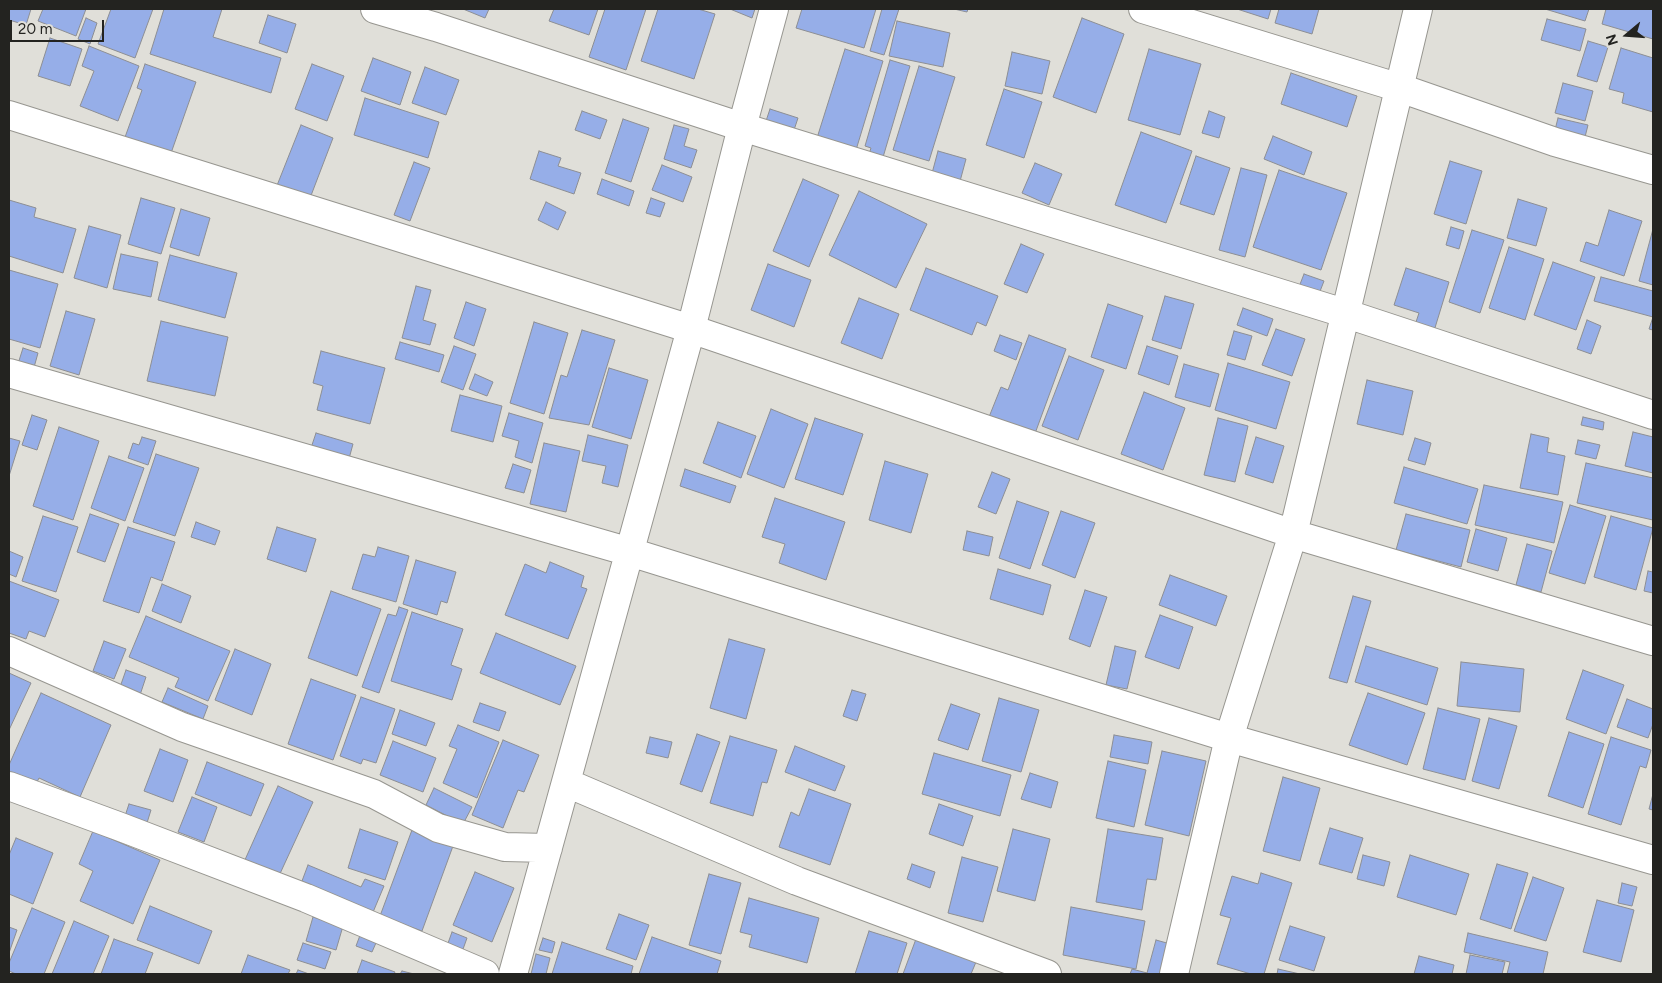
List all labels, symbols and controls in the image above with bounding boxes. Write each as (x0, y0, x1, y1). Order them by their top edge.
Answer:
scale bar (12, 10, 106, 42)
north arrow (1602, 10, 1652, 60)
text: 20 m (18, 20, 52, 38)
text: N (1603, 32, 1622, 48)

